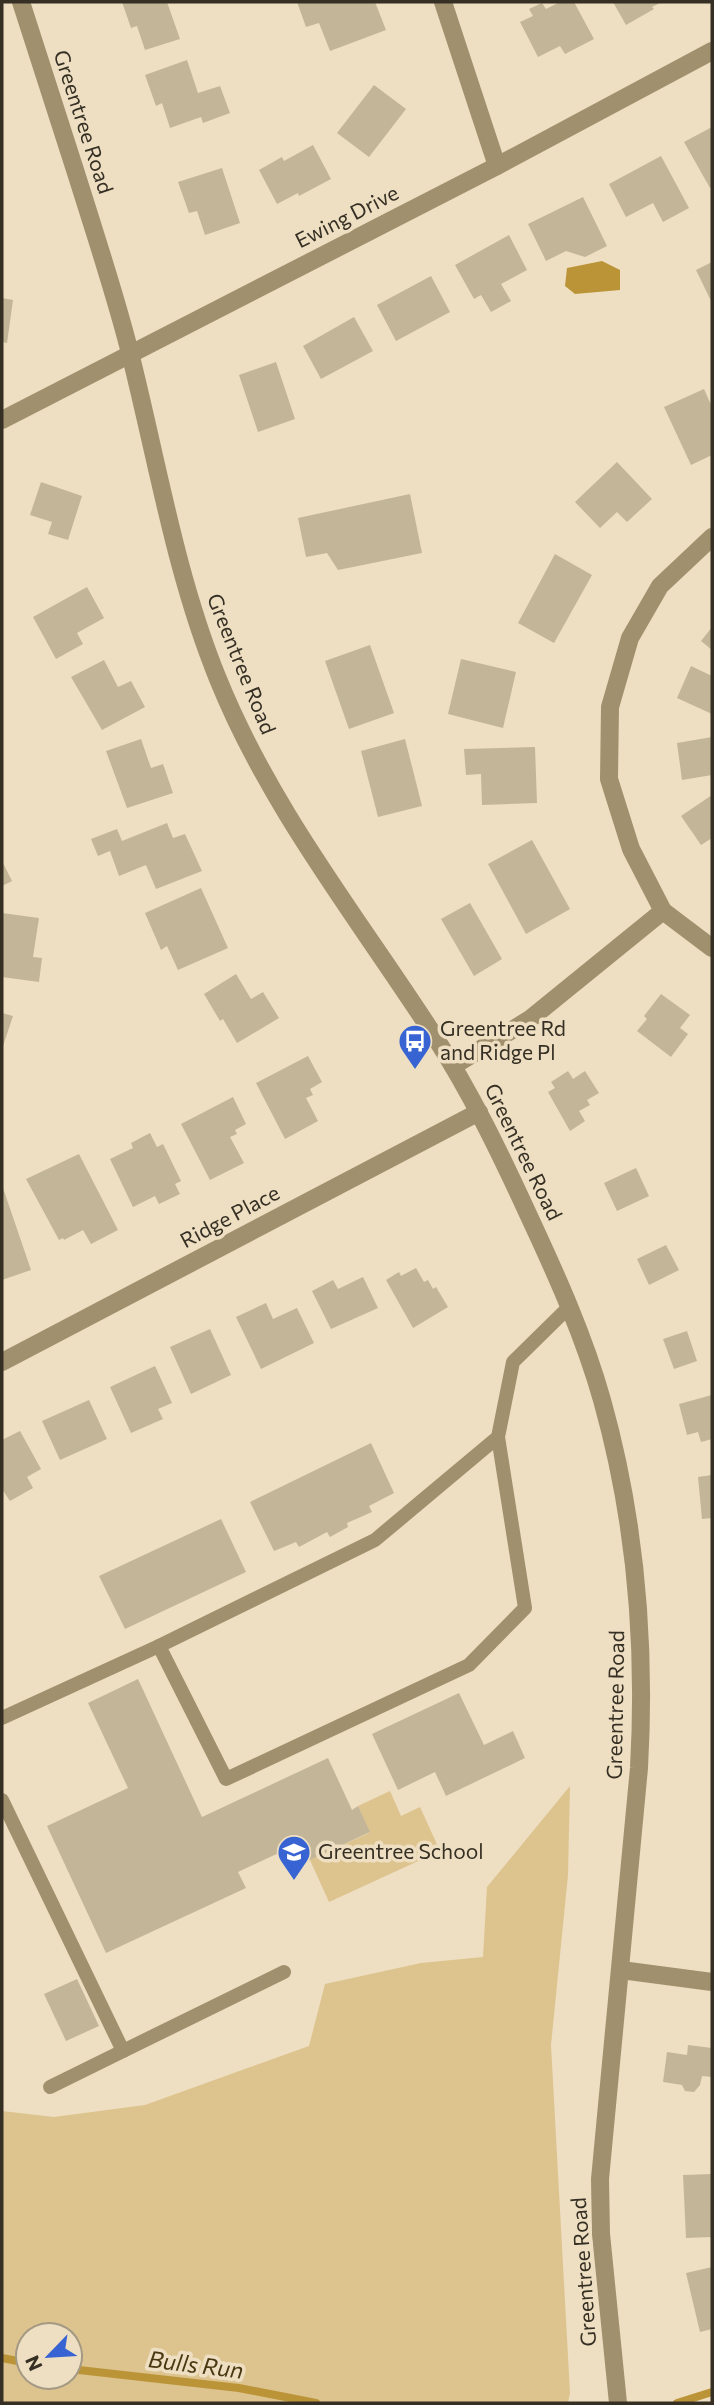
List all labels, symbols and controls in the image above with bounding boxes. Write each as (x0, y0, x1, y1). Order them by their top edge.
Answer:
street label: Greentree Road (49, 47, 119, 196)
street label: Ewing Drive (291, 179, 402, 252)
street label: Greentree Road (203, 589, 282, 737)
place label: Greentree Rd and Ridge Pl (440, 1015, 566, 1064)
bus stop icon: Greentree Rd and Ridge Pl (396, 1022, 434, 1071)
street label: Greentree Road (480, 1079, 568, 1224)
street label: Ridge Place (175, 1179, 283, 1252)
street label: Greentree Road (601, 1630, 628, 1780)
school or university icon: Greentree School (275, 1833, 313, 1882)
place label: Greentree School (318, 1838, 484, 1863)
street label: Greentree Road (565, 2197, 600, 2348)
north arrow (14, 2321, 84, 2391)
water label: Bulls Run (147, 2344, 245, 2384)
text: N (20, 2352, 47, 2375)

